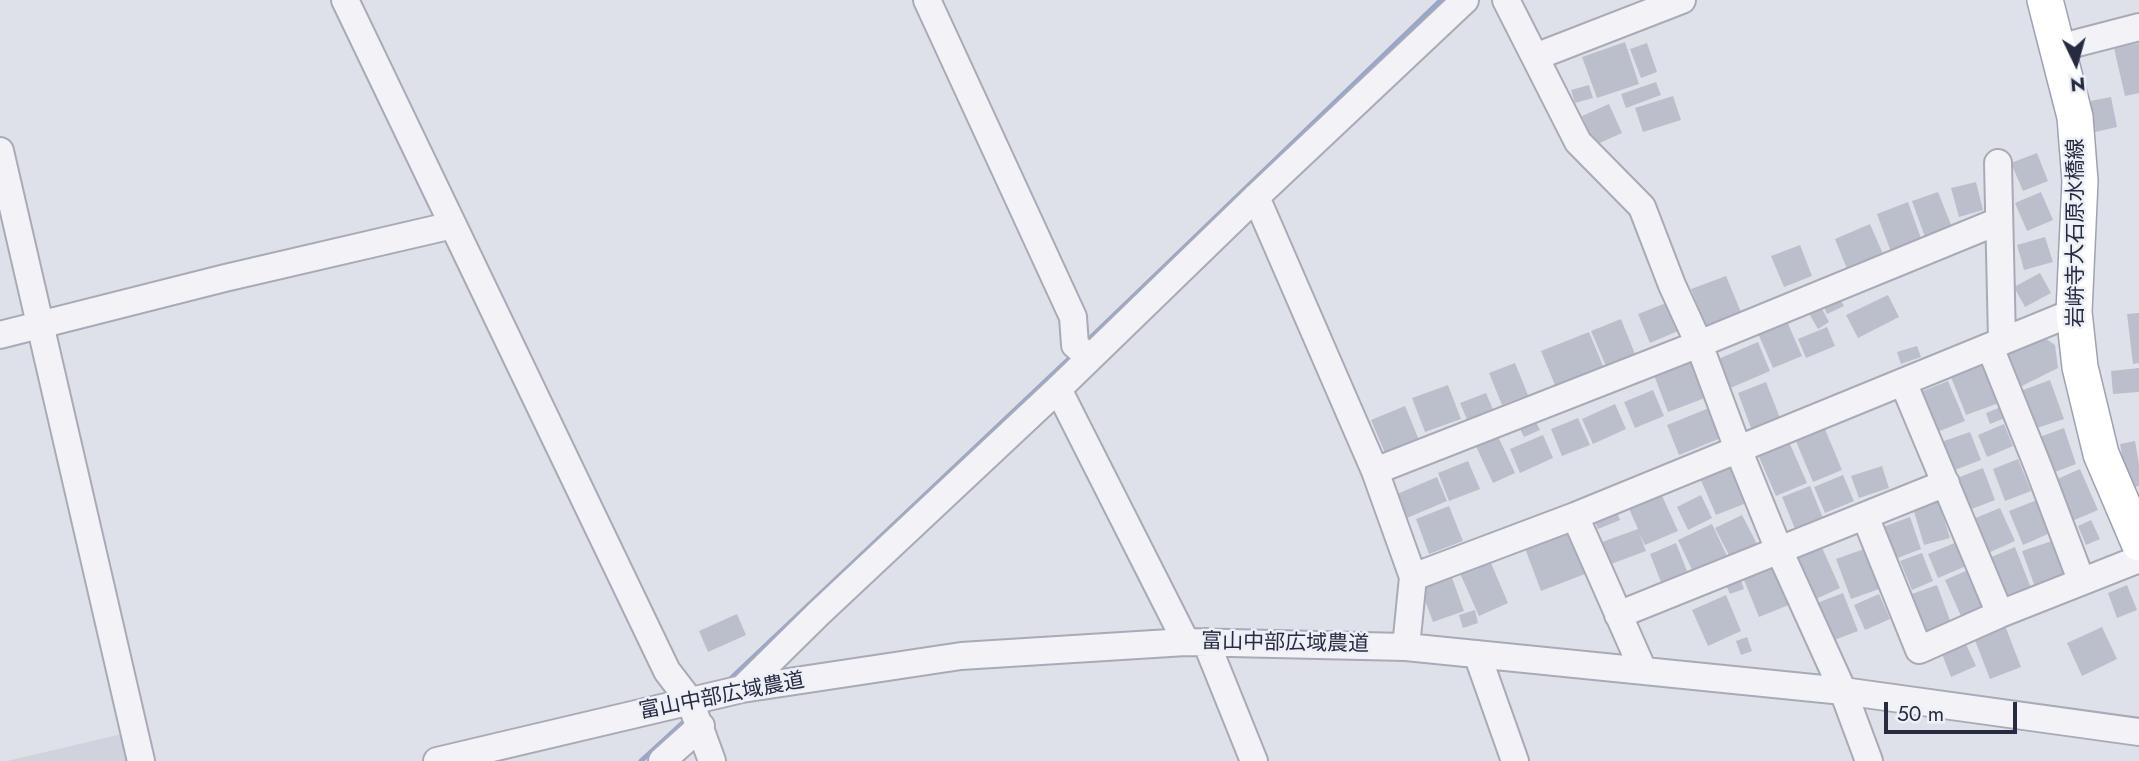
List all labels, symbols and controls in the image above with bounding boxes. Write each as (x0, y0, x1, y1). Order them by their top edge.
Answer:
north arrow (2041, 28, 2111, 98)
text: N (2069, 70, 2087, 99)
street label: 岩峅寺大石原水橋線 (2064, 139, 2090, 327)
street label: 富山中部広域農道 (1201, 630, 1369, 658)
street label: 富山中部広域農道 (637, 669, 807, 725)
scale bar (1887, 688, 2020, 732)
text: 50 m (1897, 699, 1944, 729)

